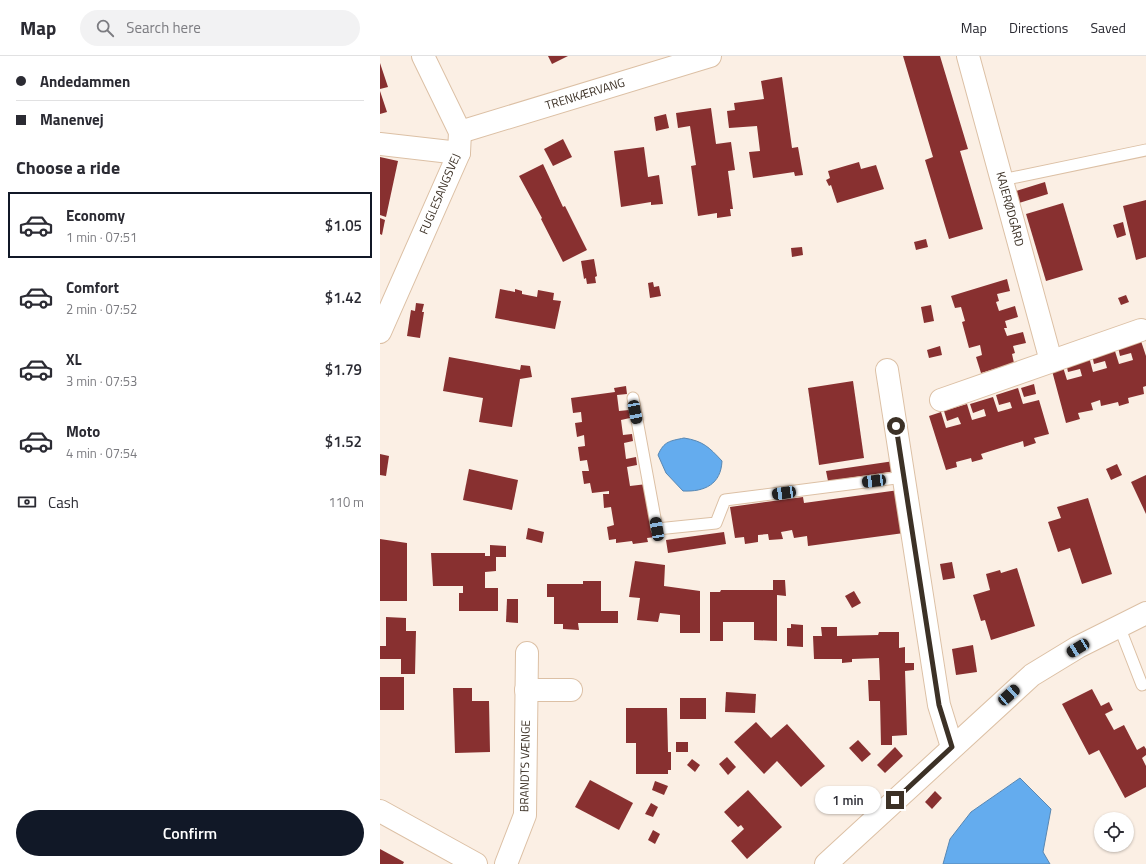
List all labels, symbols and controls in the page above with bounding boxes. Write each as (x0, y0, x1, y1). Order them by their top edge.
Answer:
search box (80, 10, 360, 46)
text: Map (20, 13, 56, 42)
text: Search here (126, 16, 201, 39)
icon: search (94, 17, 116, 39)
text: Map (961, 17, 987, 38)
text: Directions (1009, 17, 1068, 38)
text: Saved (1090, 17, 1126, 38)
text: Andedammen (40, 70, 130, 93)
street label: TRENKÆRVANG (543, 72, 627, 115)
text: Manenvej (40, 108, 104, 131)
street label: FUGLESANGSVEJ (414, 150, 465, 237)
text: Choose a ride (16, 154, 120, 181)
street label: KAJERØDGÅRD (991, 169, 1030, 249)
text: Economy (66, 204, 125, 227)
icon: car (18, 207, 54, 243)
text: $1.05 (325, 214, 362, 237)
text: 1 min · 07:51 (66, 227, 137, 247)
text: Comfort (66, 276, 119, 299)
icon: car (18, 279, 54, 315)
text: $1.42 (325, 286, 362, 309)
text: 2 min · 07:52 (66, 299, 137, 319)
text: XL (66, 348, 82, 371)
icon: car (18, 351, 54, 387)
text: $1.79 (325, 358, 362, 381)
text: 3 min · 07:53 (66, 371, 137, 391)
car (627, 399, 643, 425)
route start (887, 417, 905, 435)
text: Moto (66, 420, 100, 443)
icon: car (18, 423, 54, 459)
text: $1.52 (325, 430, 362, 453)
text: 4 min · 07:54 (66, 443, 137, 463)
car (861, 474, 887, 488)
car (771, 485, 797, 501)
icon: cash (16, 491, 38, 513)
text: Cash (48, 491, 79, 514)
text: 110 m (328, 492, 364, 512)
car (649, 516, 665, 542)
car (1065, 637, 1091, 659)
car (996, 683, 1022, 707)
street label: BRANDTS VÆNGE (514, 719, 535, 812)
callout: 1 min (815, 786, 881, 814)
text: 1 min (832, 790, 864, 810)
route end (886, 791, 904, 809)
button: Confirm (16, 810, 364, 856)
map controls (1094, 812, 1134, 852)
button: locate (1094, 812, 1134, 852)

